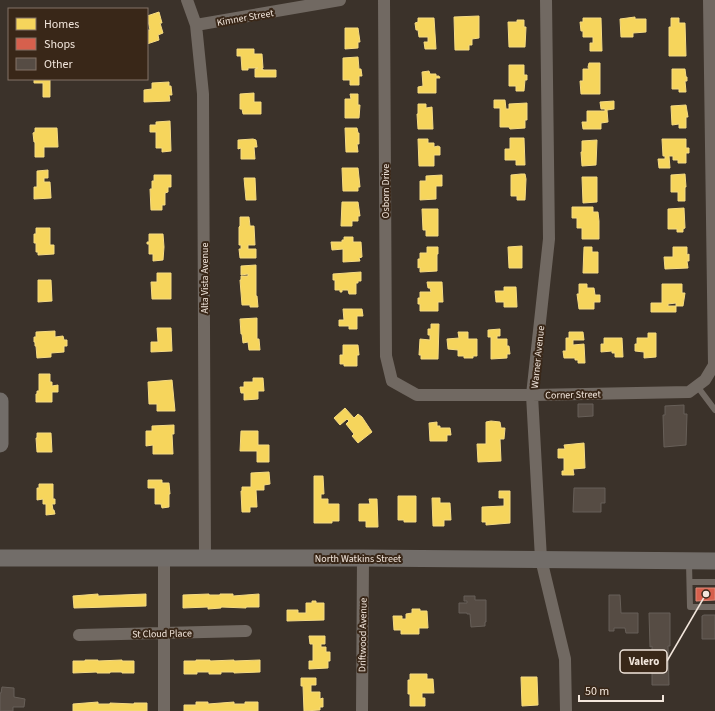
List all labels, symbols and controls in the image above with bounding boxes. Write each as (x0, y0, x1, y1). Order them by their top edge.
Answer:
street label: Kimner Street (216, 6, 275, 30)
legend (8, 8, 148, 80)
text: Homes (44, 16, 79, 33)
text: Shops (44, 36, 75, 53)
text: Other (44, 56, 74, 73)
street label: Osborn Drive (379, 164, 393, 218)
street label: Alta Vista Avenue (198, 243, 212, 313)
street label: Warner Avenue (528, 325, 548, 389)
street label: Corner Street (545, 388, 602, 402)
street label: North Watkins Street (315, 552, 402, 566)
street label: Driftwood Avenue (355, 598, 371, 672)
street label: St Cloud Place (132, 626, 192, 642)
callout: Valero (620, 650, 667, 673)
text: Valero (628, 654, 659, 669)
scale bar (579, 677, 663, 703)
text: 50 m (585, 683, 609, 700)

